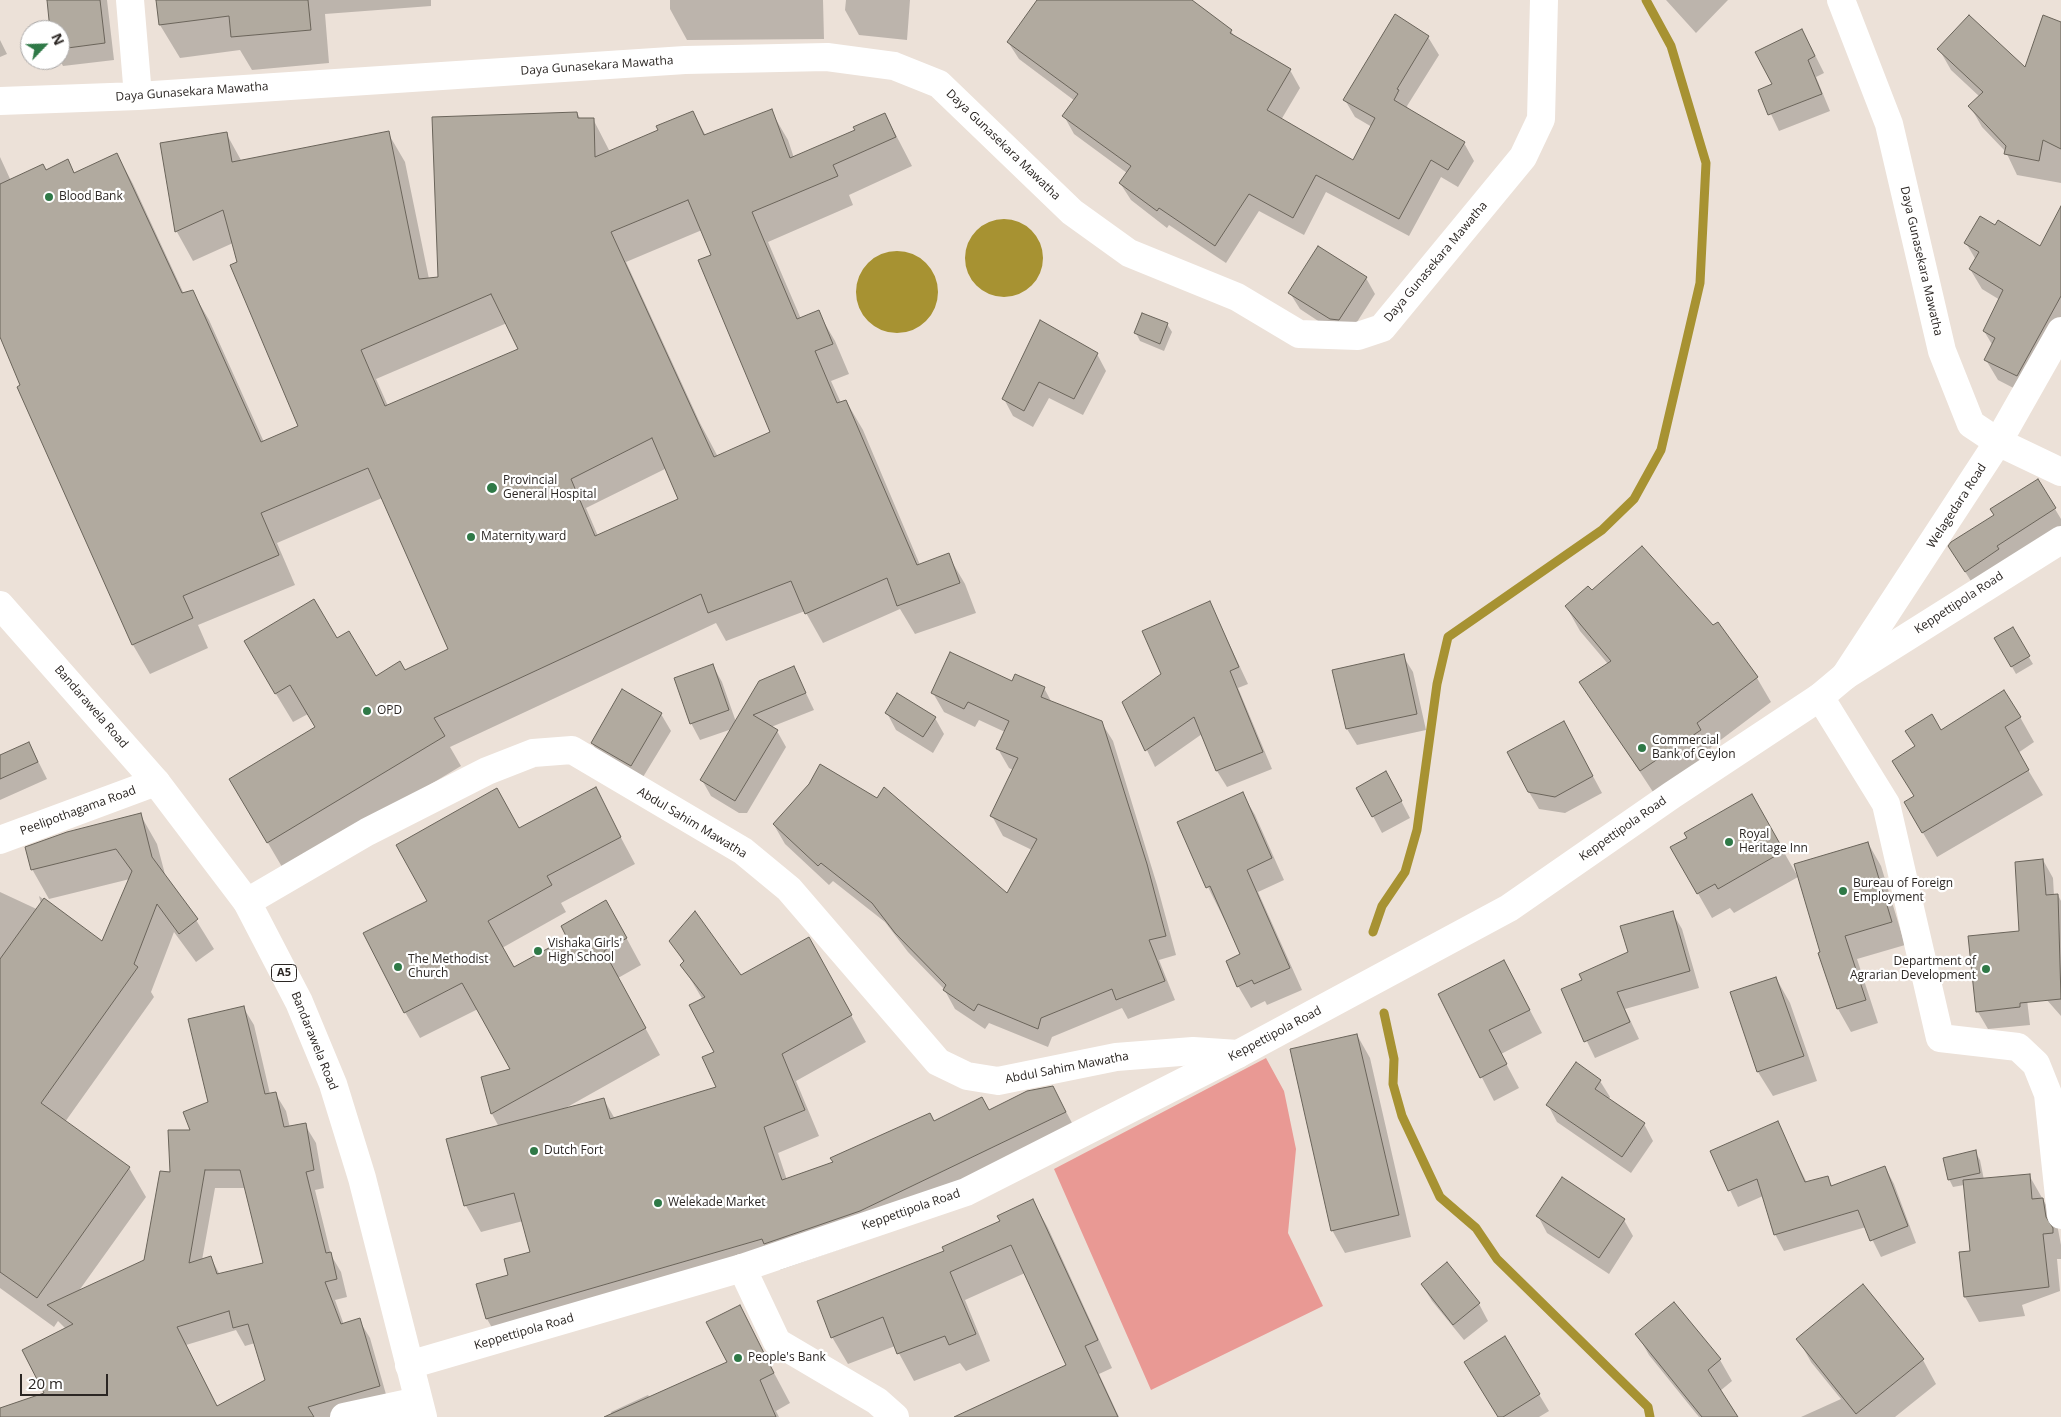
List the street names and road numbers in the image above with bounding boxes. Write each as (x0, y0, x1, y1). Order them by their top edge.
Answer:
street label: Daya Gunasekara Mawatha (520, 53, 674, 79)
street label: Daya Gunasekara Mawatha (115, 79, 269, 105)
street label: Daya Gunasekara Mawatha (943, 87, 1063, 203)
street label: Daya Gunasekara Mawatha (1897, 185, 1945, 337)
street label: Daya Gunasekara Mawatha (1381, 199, 1491, 325)
street label: Welagedara Road (1924, 461, 1990, 551)
street label: Keppettipola Road (1912, 569, 2006, 637)
street label: Bandarawela Road (51, 663, 131, 751)
street label: Peelipothagama Road (18, 783, 138, 839)
street label: Abdul Sahim Mawatha (635, 785, 749, 861)
street label: Keppettipola Road (1577, 794, 1669, 864)
road number: A5 (272, 964, 296, 981)
street label: Bandarawela Road (288, 990, 340, 1092)
street label: Keppettipola Road (1226, 1003, 1324, 1065)
street label: Abdul Sahim Mawatha (1004, 1049, 1130, 1087)
street label: Keppettipola Road (860, 1186, 962, 1234)
street label: Keppettipola Road (472, 1311, 576, 1353)

